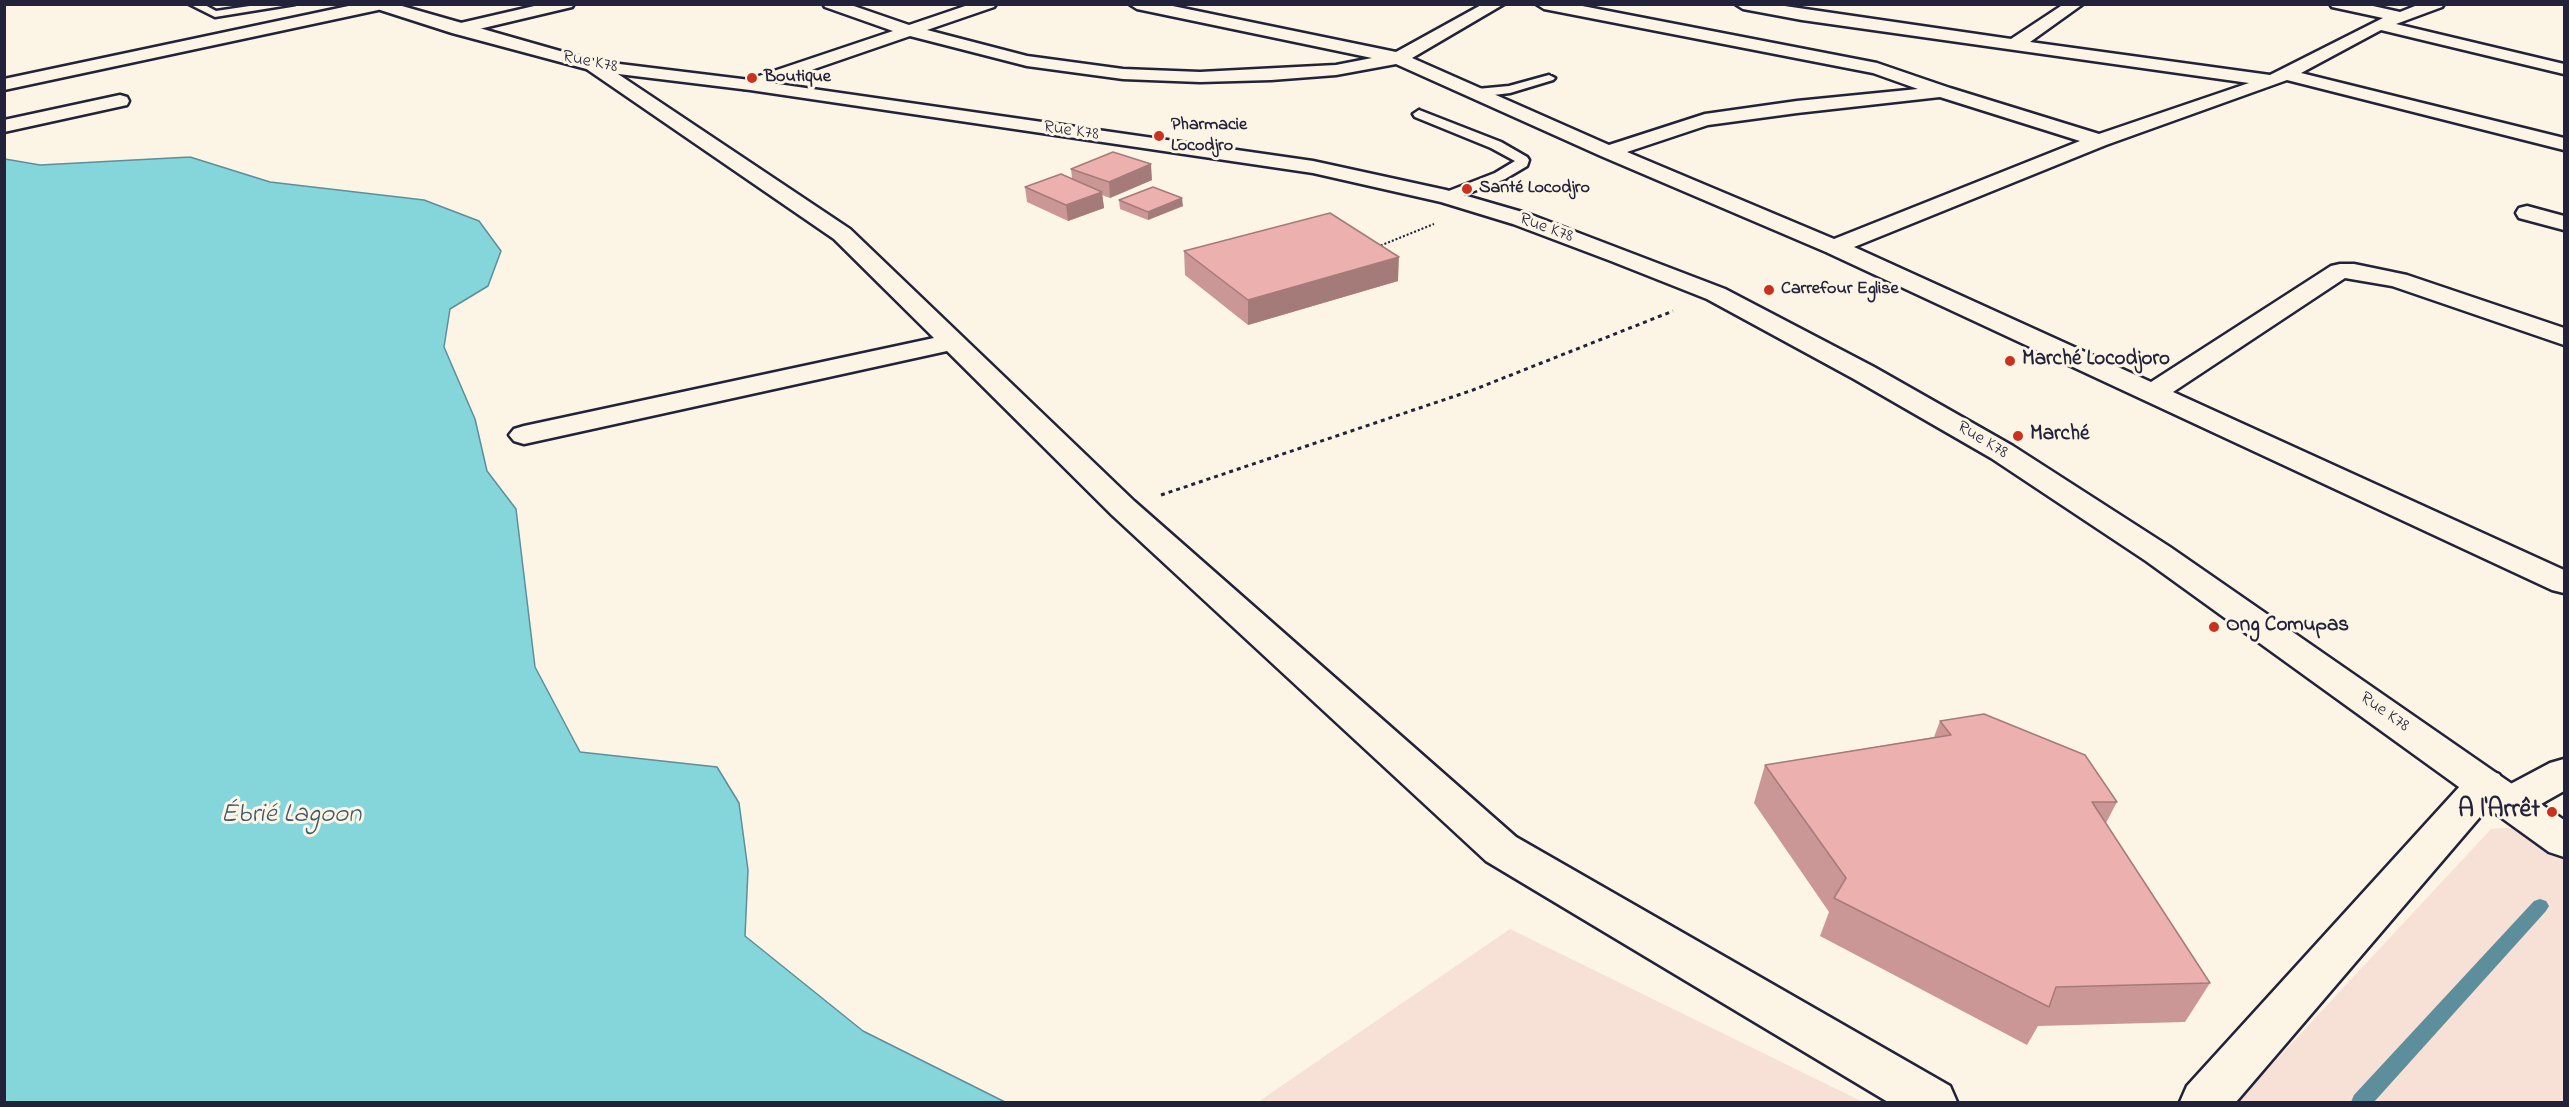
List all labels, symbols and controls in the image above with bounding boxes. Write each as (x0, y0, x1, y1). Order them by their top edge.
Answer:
street label: Rue K78 (561, 47, 619, 79)
place label: Boutique (764, 67, 831, 89)
marker: Boutique (745, 71, 759, 85)
place label: Pharmacie Locodjro (1171, 115, 1247, 158)
street label: Rue K78 (1042, 117, 1100, 147)
marker: Pharmacie Locodjro (1152, 129, 1166, 143)
place label: Santé Locodjro (1479, 178, 1590, 200)
marker: Santé Locodjro (1460, 182, 1474, 196)
street label: Rue K78 (1516, 209, 1576, 249)
place label: Carrefour Eglise (1781, 279, 1899, 301)
marker: Carrefour Eglise (1762, 283, 1776, 297)
place label: Marché Locodjoro (2022, 348, 2170, 374)
marker: Marché Locodjoro (2003, 354, 2017, 368)
street label: Rue K78 (1953, 417, 2011, 465)
place label: Marché (2030, 423, 2089, 449)
marker: Marché (2011, 429, 2025, 443)
place label: Ong Comupas (2226, 614, 2349, 640)
marker: Ong Comupas (2207, 620, 2221, 634)
street label: Rue K78 (2355, 688, 2413, 738)
place label: A l'Arrêt (2458, 796, 2540, 828)
water label: Ébrié Lagoon (221, 801, 361, 833)
marker: A l'Arrêt (2545, 805, 2559, 819)

